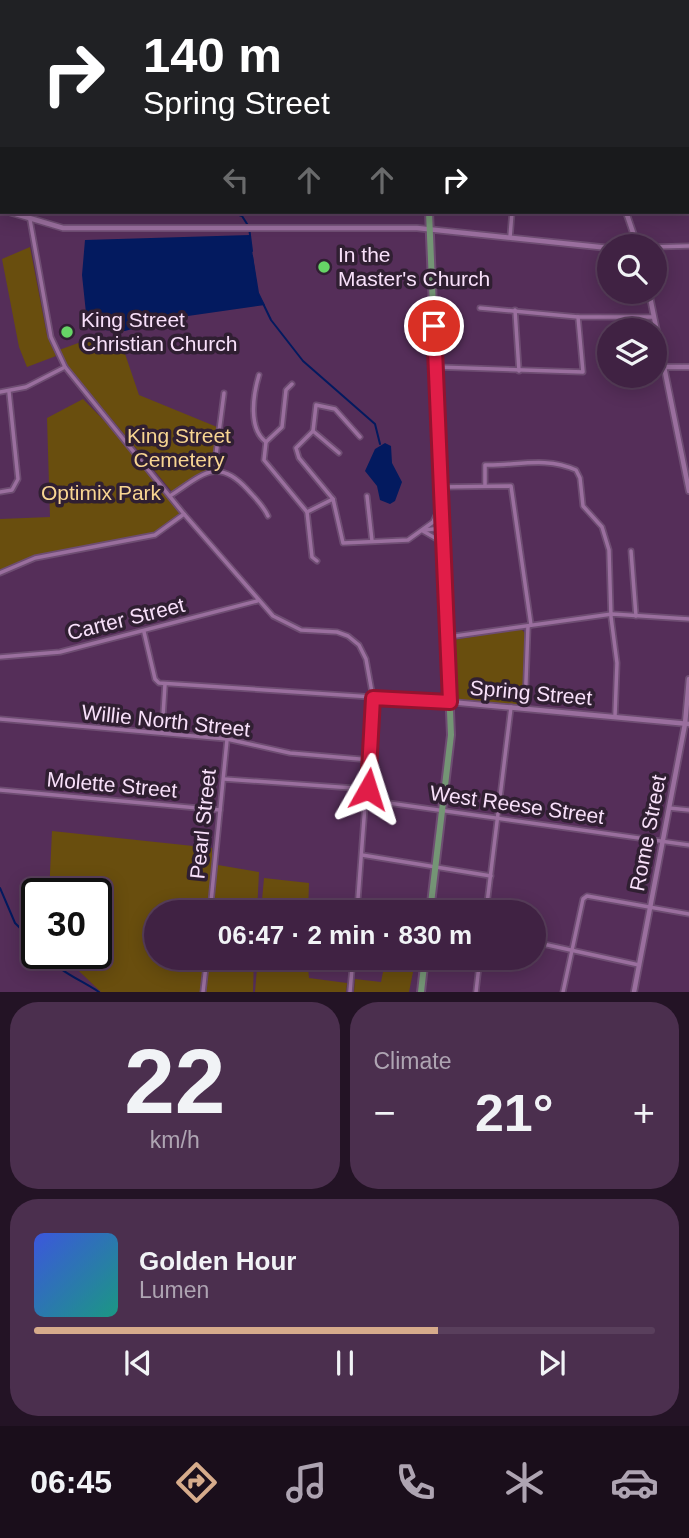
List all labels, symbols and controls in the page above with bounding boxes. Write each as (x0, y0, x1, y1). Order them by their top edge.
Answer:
icon: right (28, 28, 119, 119)
text: 140 m (143, 28, 282, 82)
text: Spring Street (143, 85, 330, 121)
icon: left (217, 161, 255, 199)
icon: ahead (290, 161, 328, 199)
icon: ahead (363, 161, 401, 199)
icon: right (436, 161, 474, 199)
map controls (597, 234, 667, 388)
button: search (597, 234, 667, 304)
place label: In the Master's Church (338, 243, 490, 290)
marker: In the Master's Church (316, 259, 332, 275)
pin (404, 296, 464, 356)
icon: arrive (415, 307, 453, 345)
place label: King Street Christian Church (81, 308, 237, 355)
button: layers (597, 318, 667, 388)
marker: King Street Christian Church (59, 324, 75, 340)
park label: King Street Cemetery (127, 424, 231, 471)
park label: Optimix Park (41, 481, 162, 504)
street label: Carter Street (65, 593, 187, 644)
street label: Spring Street (469, 676, 593, 709)
street label: Willie North Street (81, 700, 252, 741)
position arrow (331, 752, 405, 826)
street label: Molette Street (46, 767, 178, 802)
street label: Pearl Street (185, 767, 220, 880)
street label: Rome Street (625, 773, 670, 893)
street label: West Reese Street (428, 781, 606, 828)
speed limit sign: 30 (21, 878, 112, 969)
text: 06:47 · 2 min · 830 m (218, 920, 472, 950)
text: 22 (124, 1031, 225, 1132)
text: Climate (374, 1048, 451, 1074)
text: 21° (475, 1084, 554, 1142)
text: − (374, 1092, 396, 1134)
text: + (633, 1092, 655, 1134)
text: km/h (150, 1127, 200, 1153)
text: Golden Hour (139, 1246, 296, 1276)
text: Lumen (139, 1277, 209, 1303)
icon: previous (119, 1344, 157, 1382)
icon: pause (326, 1344, 364, 1382)
icon: next (533, 1344, 571, 1382)
icon: directions (172, 1458, 221, 1507)
icon: music (282, 1458, 331, 1507)
icon: phone (391, 1458, 440, 1507)
icon: climate (500, 1458, 549, 1507)
icon: car (610, 1458, 659, 1507)
text: 06:45 (30, 1464, 112, 1500)

